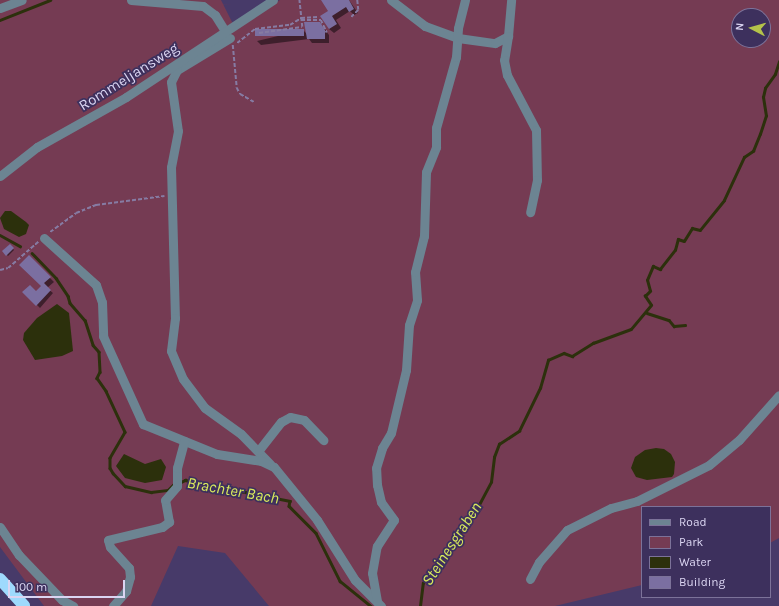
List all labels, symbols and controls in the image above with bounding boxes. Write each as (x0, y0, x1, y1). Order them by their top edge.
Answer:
north arrow (731, 8, 771, 48)
text: N (733, 22, 746, 31)
street label: Rommeljansweg (76, 39, 182, 115)
water label: Brachter Bach (185, 473, 281, 509)
water label: Steinesgraben (418, 499, 486, 589)
legend (641, 506, 771, 598)
text: Road (679, 515, 707, 529)
text: Park (679, 535, 703, 549)
text: Water (679, 555, 711, 569)
scale bar (10, 572, 127, 598)
text: Building (679, 575, 725, 589)
text: 100 m (15, 580, 47, 594)

